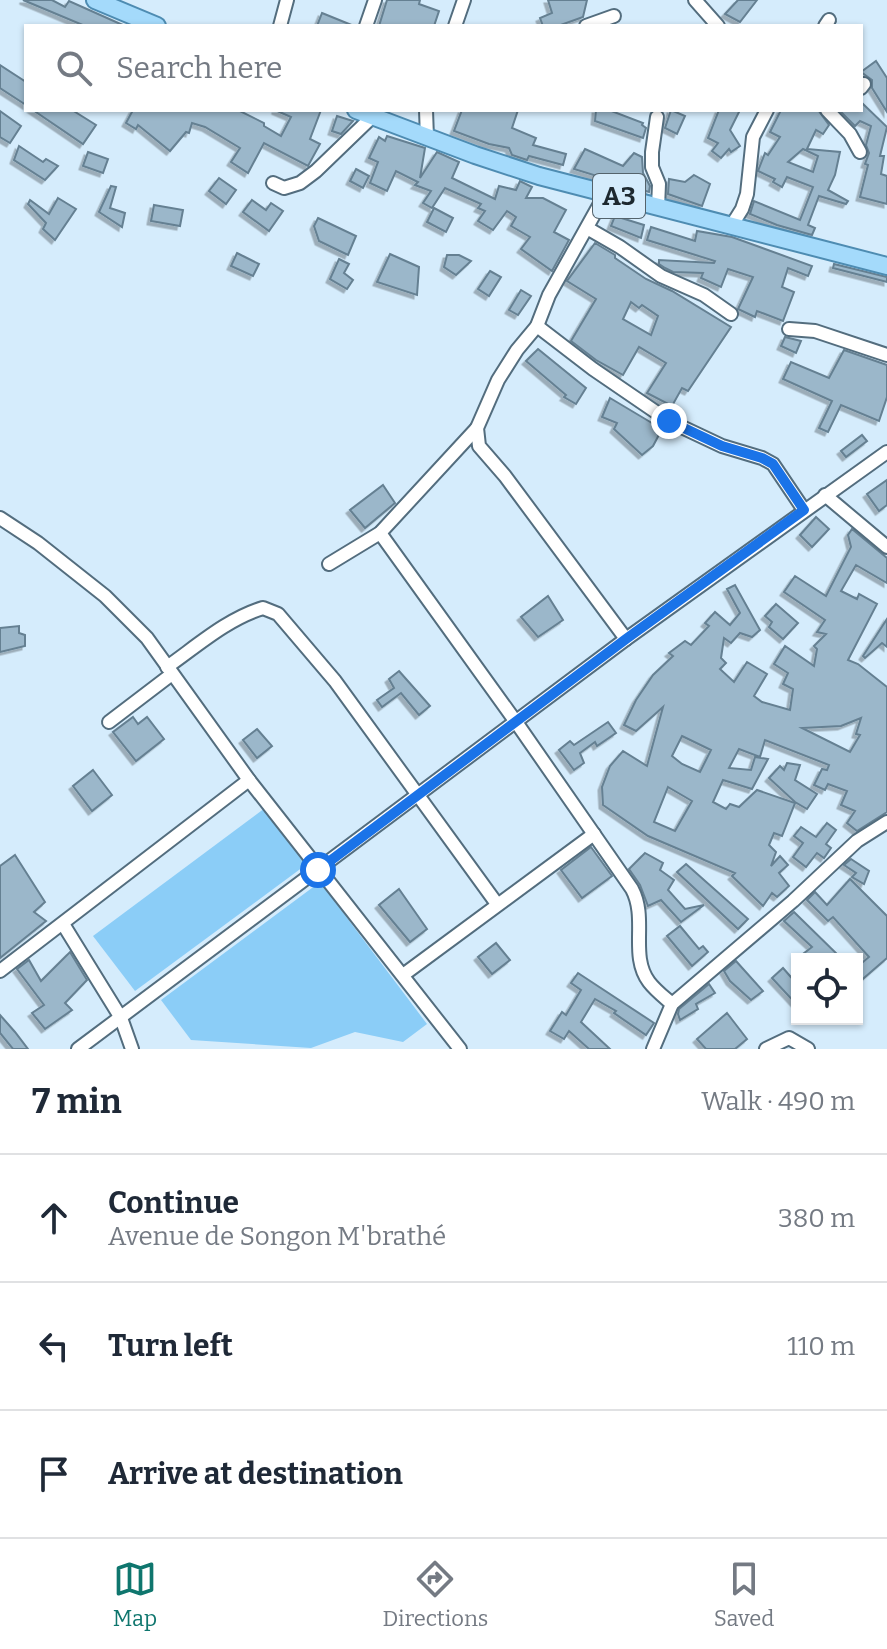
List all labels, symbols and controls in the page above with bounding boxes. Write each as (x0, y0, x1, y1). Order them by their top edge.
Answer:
search box (24, 24, 863, 112)
icon: search (52, 46, 96, 90)
text: Search here (116, 50, 283, 86)
road number: A3 (593, 174, 645, 218)
route end (651, 403, 687, 439)
route start (300, 852, 336, 888)
map controls (791, 953, 863, 1025)
button: locate (791, 953, 863, 1025)
text: 7 min (32, 1081, 122, 1122)
text: Walk · 490 m (701, 1086, 855, 1117)
text: Continue (108, 1185, 239, 1221)
icon: ahead (32, 1196, 76, 1240)
text: 380 m (778, 1203, 855, 1234)
text: Avenue de Songon M'brathé (108, 1221, 446, 1252)
icon: left (32, 1324, 76, 1368)
text: Turn left (108, 1328, 233, 1364)
text: 110 m (787, 1331, 855, 1362)
icon: arrive (32, 1452, 76, 1496)
text: Arrive at destination (108, 1456, 403, 1492)
tab: Map (113, 1557, 157, 1632)
tab: Directions (383, 1557, 488, 1632)
tab: Saved (714, 1557, 774, 1632)

